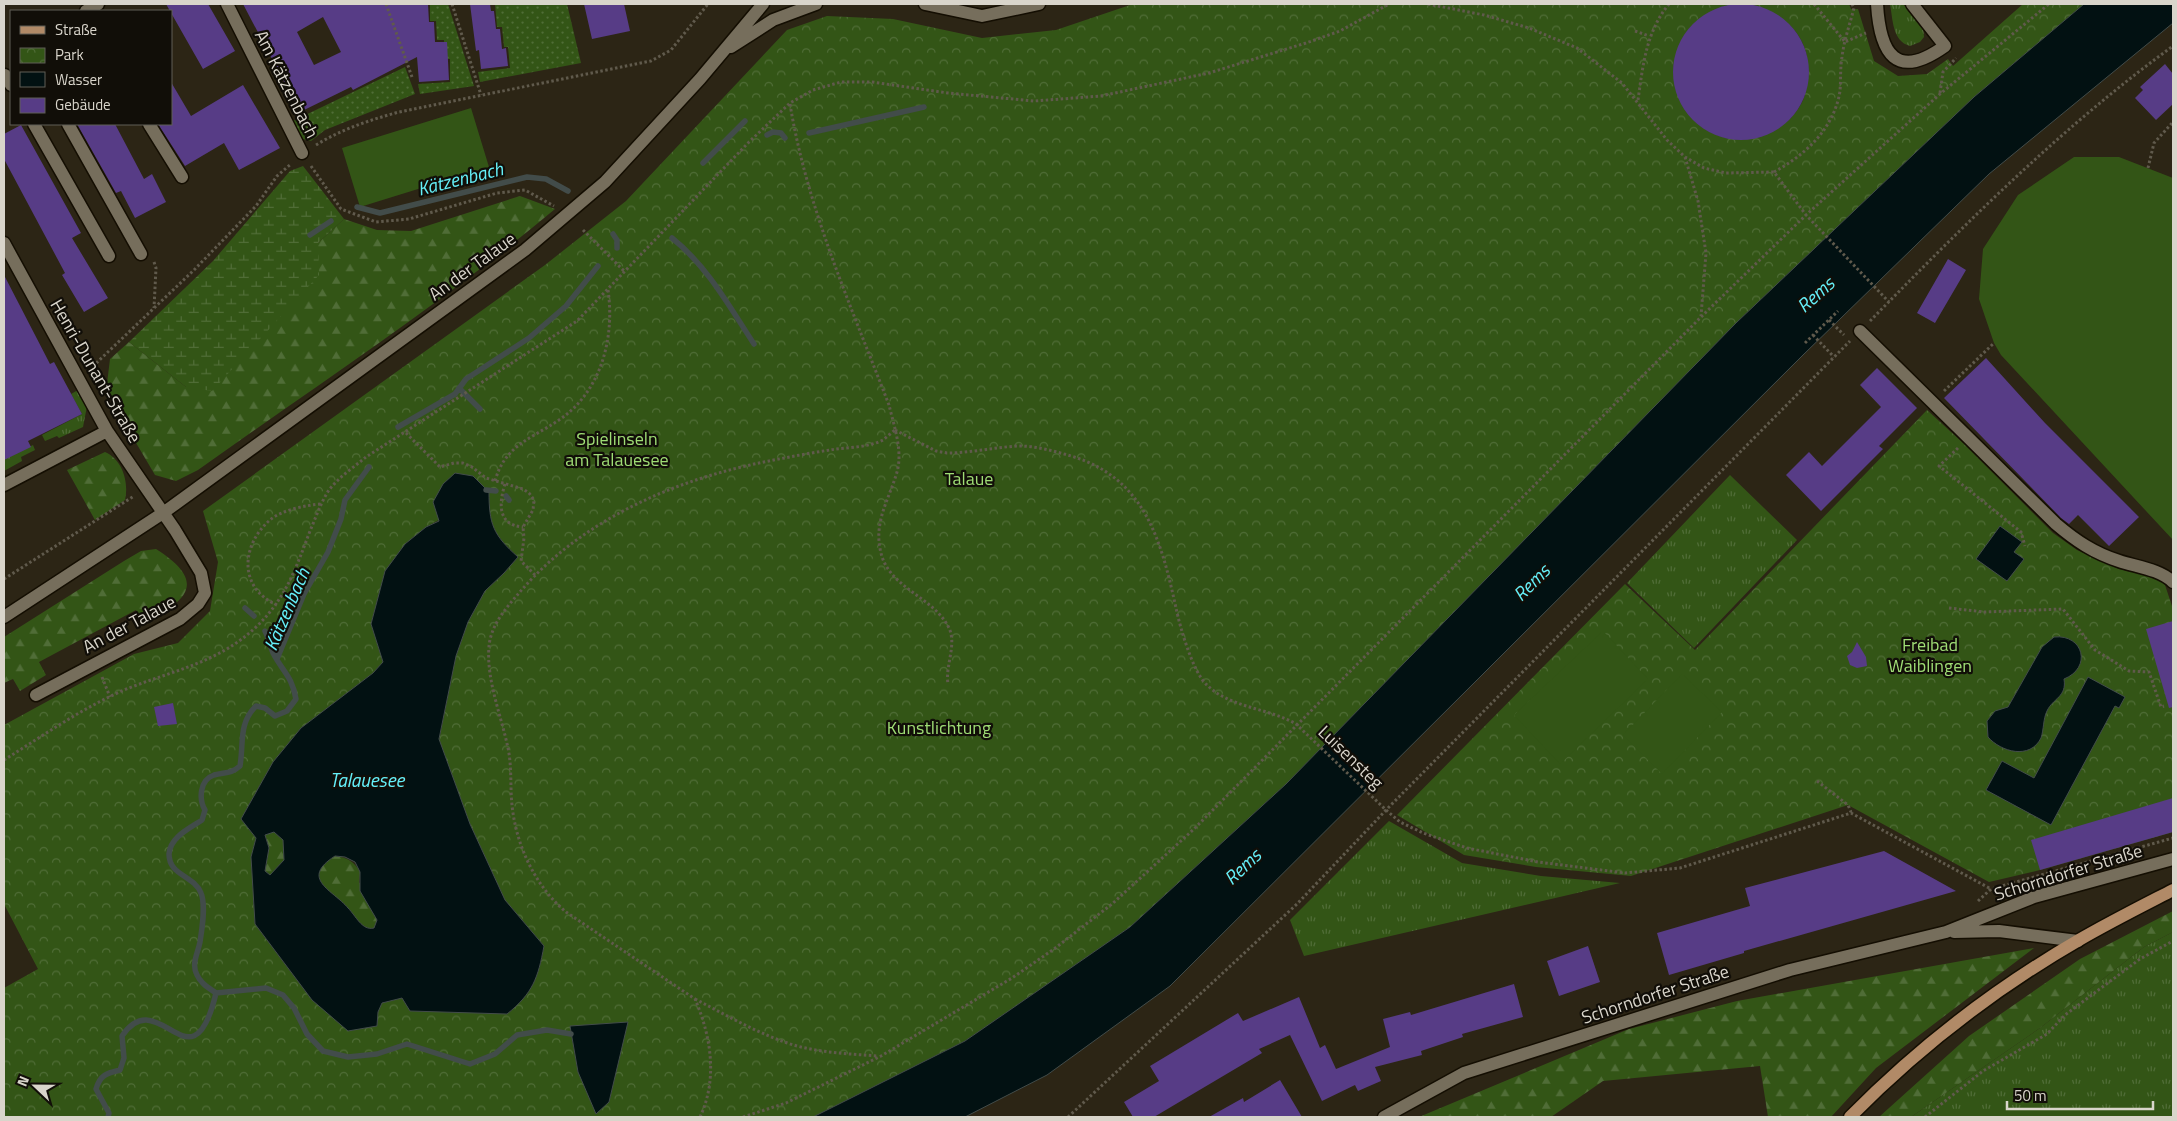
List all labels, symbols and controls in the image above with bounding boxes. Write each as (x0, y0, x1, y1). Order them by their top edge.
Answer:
legend (10, 10, 172, 125)
text: Straße (55, 18, 97, 41)
street label: Am Kätzenbach (248, 25, 326, 143)
text: Park (55, 43, 84, 66)
text: Wasser (55, 68, 102, 91)
text: Gebäude (55, 93, 111, 116)
water label: Kätzenbach (414, 153, 506, 203)
street label: An der Talaue (423, 225, 521, 307)
water label: Rems (1790, 268, 1842, 319)
street label: Henri-Dunant-Straße (44, 294, 148, 448)
park label: Spielinseln am Talauesee (565, 425, 669, 473)
park label: Talaue (945, 465, 993, 492)
water label: Rems (1506, 555, 1558, 607)
water label: Kätzenbach (256, 563, 317, 655)
street label: An der Talaue (78, 588, 180, 660)
park label: Freibad Waiblingen (1888, 631, 1972, 679)
park label: Kunstlichtung (887, 714, 991, 741)
street label: Luisensteg (1312, 719, 1390, 795)
water label: Talauesee (330, 765, 405, 794)
street label: Schorndorfer Straße (1991, 837, 2145, 907)
water label: Rems (1217, 840, 1269, 891)
street label: Schorndorfer Straße (1578, 957, 1732, 1031)
north arrow (10, 1061, 60, 1111)
text: N (11, 1073, 34, 1089)
scale bar (2007, 1078, 2153, 1110)
text: 50 m (2014, 1084, 2047, 1107)

